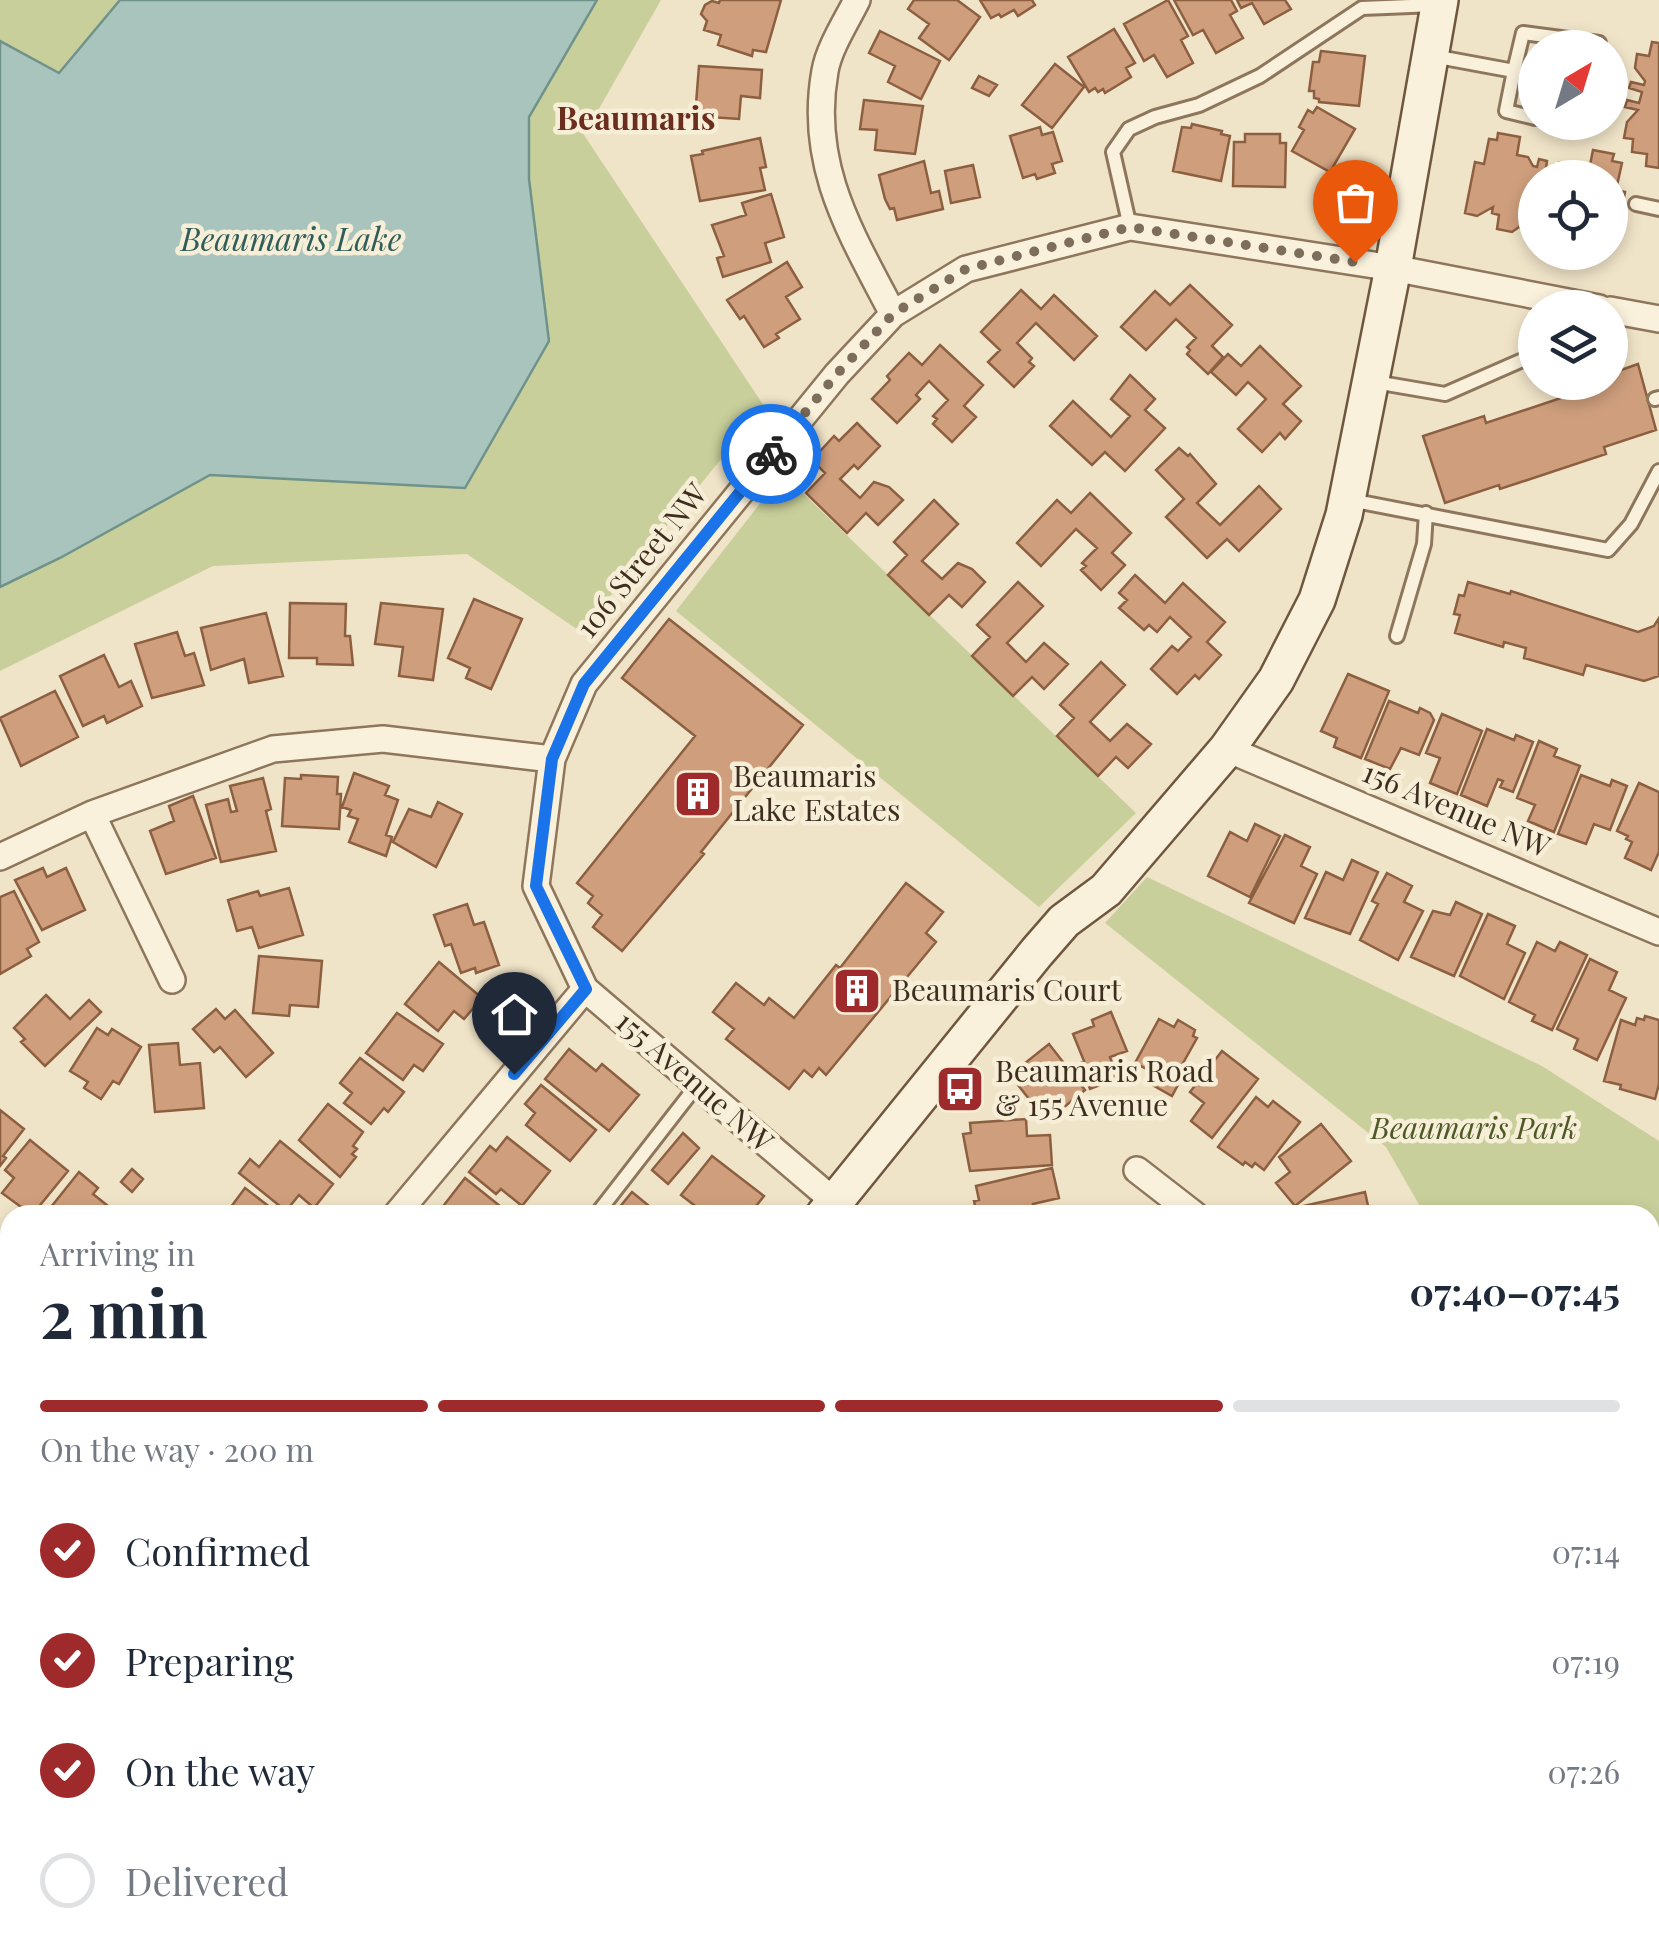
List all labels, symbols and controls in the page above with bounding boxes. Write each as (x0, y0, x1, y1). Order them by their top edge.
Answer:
north arrow (1518, 30, 1628, 140)
map controls (1518, 30, 1628, 400)
district label: Beaumaris (557, 95, 715, 138)
pin (1313, 160, 1398, 263)
button: locate (1518, 160, 1628, 270)
icon: bag (1328, 175, 1383, 230)
water label: Beaumaris Lake (179, 216, 402, 259)
button: layers (1518, 290, 1628, 400)
courier (721, 404, 821, 504)
icon: bike (744, 427, 799, 482)
street label: 106 Street NW (566, 473, 716, 645)
street label: 156 Avenue NW (1357, 751, 1557, 866)
place label: Beaumaris Lake Estates (733, 755, 900, 829)
building icon: Beaumaris Lake Estates (672, 768, 724, 820)
building icon: Beaumaris Court (831, 965, 883, 1017)
place label: Beaumaris Court (892, 969, 1122, 1009)
pin (472, 972, 557, 1075)
icon: home (487, 987, 542, 1042)
street label: 155 Avenue NW (608, 1001, 783, 1161)
place label: Beaumaris Road & 155 Avenue (995, 1050, 1214, 1124)
bus stop icon: Beaumaris Road & 155 Avenue (934, 1063, 986, 1115)
park label: Beaumaris Park (1370, 1107, 1577, 1147)
text: Arriving in (40, 1231, 195, 1274)
text: 07:40–07:45 (1409, 1265, 1620, 1316)
text: 2 min (40, 1268, 208, 1354)
text: On the way · 200 m (40, 1427, 314, 1470)
icon: check (40, 1523, 95, 1578)
text: Confirmed (125, 1525, 310, 1576)
text: 07:14 (1552, 1529, 1620, 1572)
icon: check (40, 1633, 95, 1688)
text: Preparing (125, 1635, 294, 1686)
text: 07:19 (1551, 1639, 1620, 1682)
icon: check (40, 1743, 95, 1798)
text: On the way (125, 1745, 315, 1796)
text: 07:26 (1547, 1749, 1620, 1792)
text: Delivered (125, 1855, 289, 1906)

